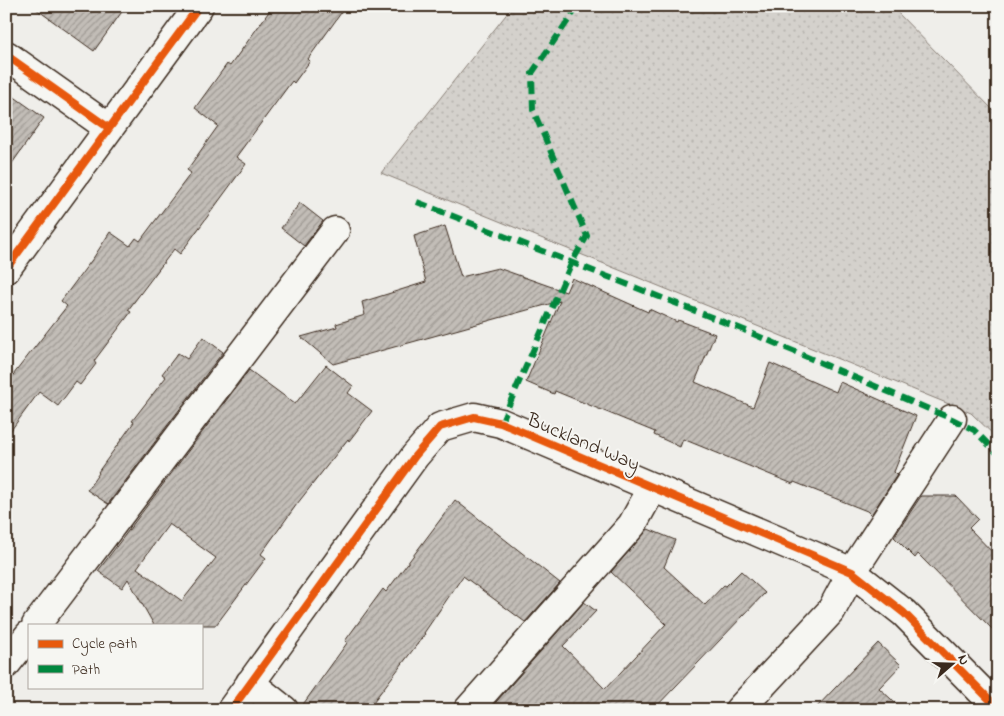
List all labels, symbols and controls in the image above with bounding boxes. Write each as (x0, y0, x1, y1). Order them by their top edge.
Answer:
street label: Buckland Way (521, 406, 644, 480)
legend (28, 624, 202, 688)
text: Cycle path (72, 633, 137, 656)
north arrow (926, 638, 976, 688)
text: N (951, 652, 974, 668)
text: Path (72, 659, 100, 681)

